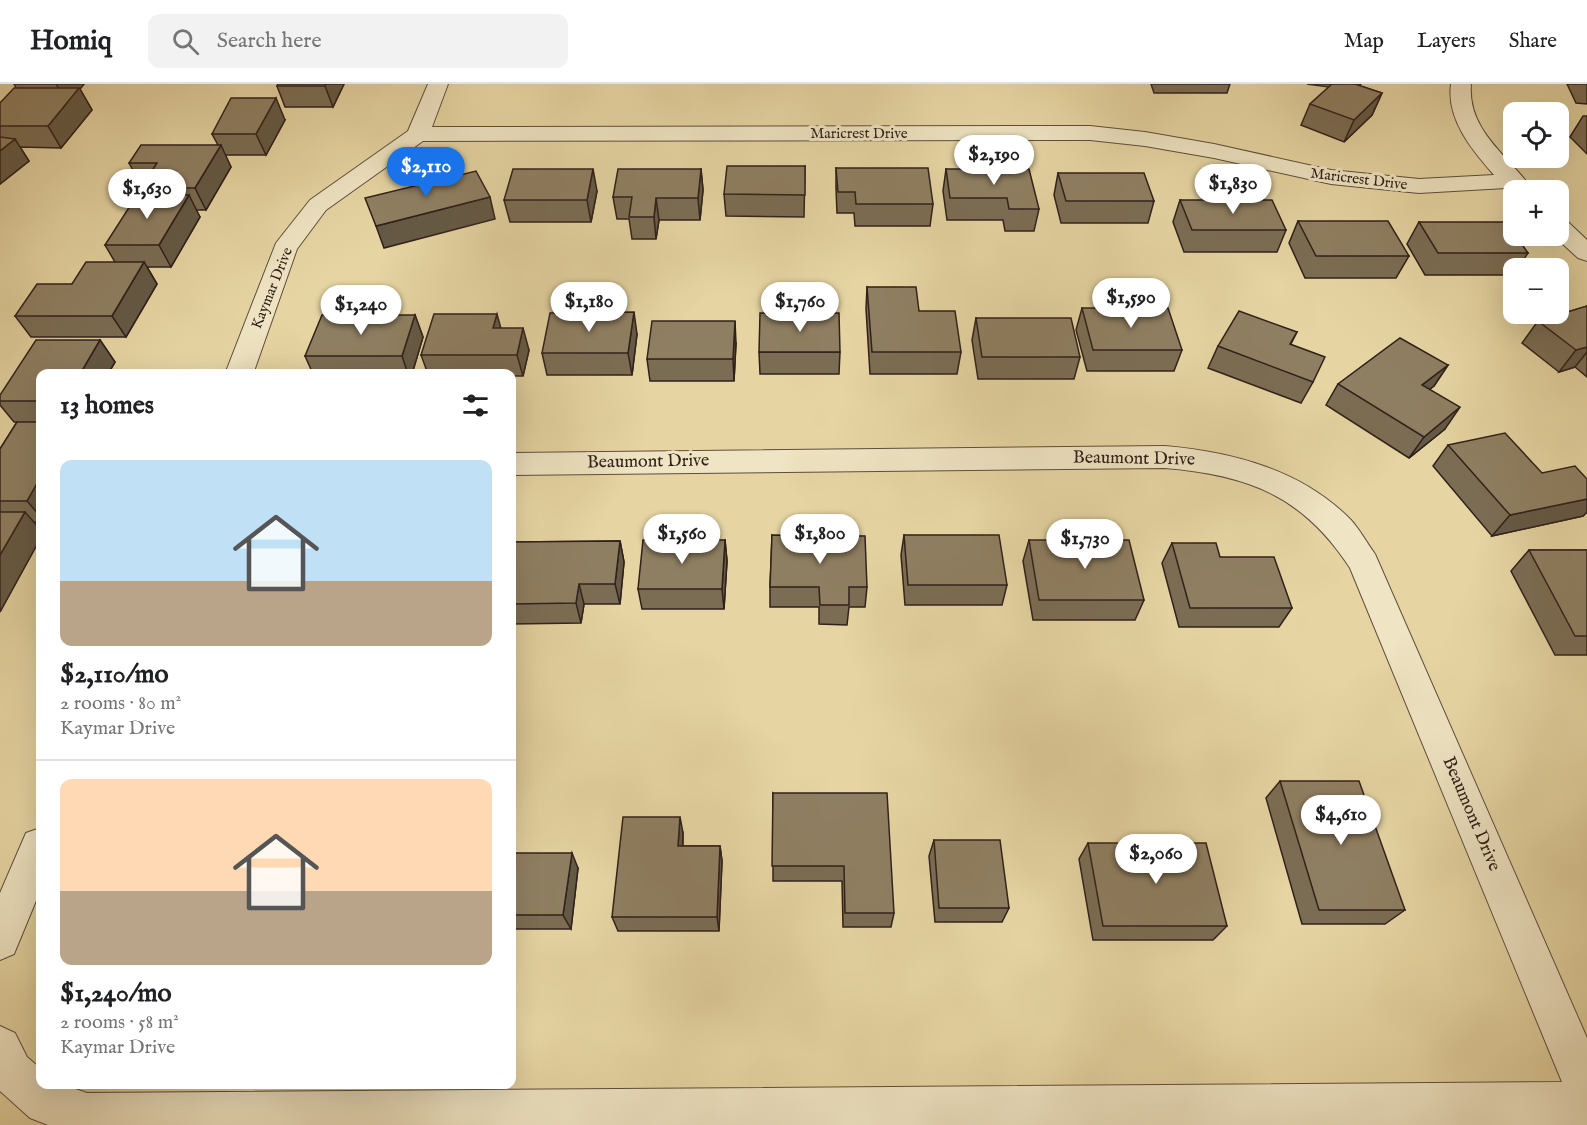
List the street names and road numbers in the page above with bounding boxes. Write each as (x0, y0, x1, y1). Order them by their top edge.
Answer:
street label: Maricrest Drive (810, 124, 908, 143)
street label: Maricrest Drive (1309, 164, 1409, 194)
street label: Kaymar Drive (247, 244, 297, 332)
street label: Beaumont Drive (1073, 446, 1195, 472)
street label: Beaumont Drive (587, 449, 709, 475)
street label: Beaumont Drive (1437, 753, 1505, 875)

